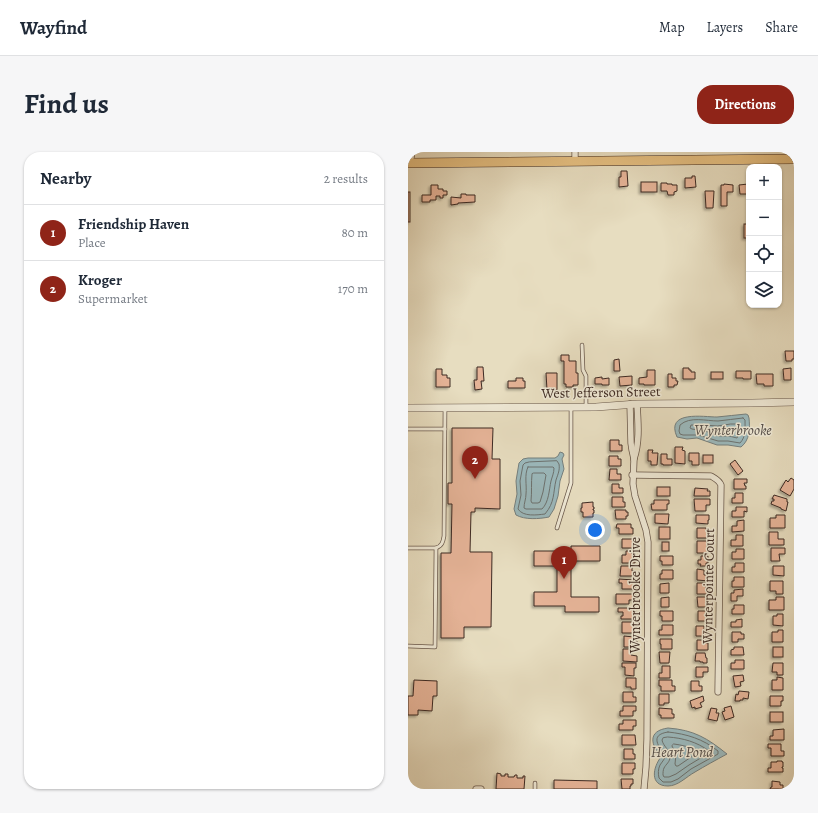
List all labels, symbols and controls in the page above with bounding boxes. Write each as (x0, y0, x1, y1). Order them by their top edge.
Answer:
text: Wayfind (20, 15, 87, 41)
text: Map (659, 18, 685, 37)
text: Layers (707, 18, 743, 37)
text: Share (765, 18, 798, 37)
text: Find us (24, 85, 109, 123)
button: Directions (697, 85, 794, 124)
map controls (746, 164, 782, 308)
button: + (746, 164, 782, 200)
text: Nearby (40, 167, 91, 190)
text: 2 results (324, 170, 368, 187)
button: − (746, 200, 782, 236)
text: Friendship Haven (78, 214, 189, 234)
text: 1 (51, 224, 55, 241)
text: 80 m (341, 224, 368, 241)
text: Place (78, 234, 106, 251)
button: locate (746, 236, 782, 272)
text: Kroger (78, 270, 122, 290)
button: layers (746, 272, 782, 308)
text: 2 (50, 280, 56, 297)
text: 170 m (338, 280, 368, 297)
text: Supermarket (78, 290, 148, 307)
street label: West Jefferson Street (540, 382, 661, 403)
water label: Wynterbrooke (694, 420, 772, 440)
pin: 2 (462, 446, 488, 479)
your location (585, 520, 605, 540)
street label: Wynterpointe Court (698, 528, 719, 645)
street label: Wynterbrooke Drive (626, 537, 645, 654)
pin: 1 (551, 546, 577, 579)
water label: Heart Pond (651, 742, 713, 762)

